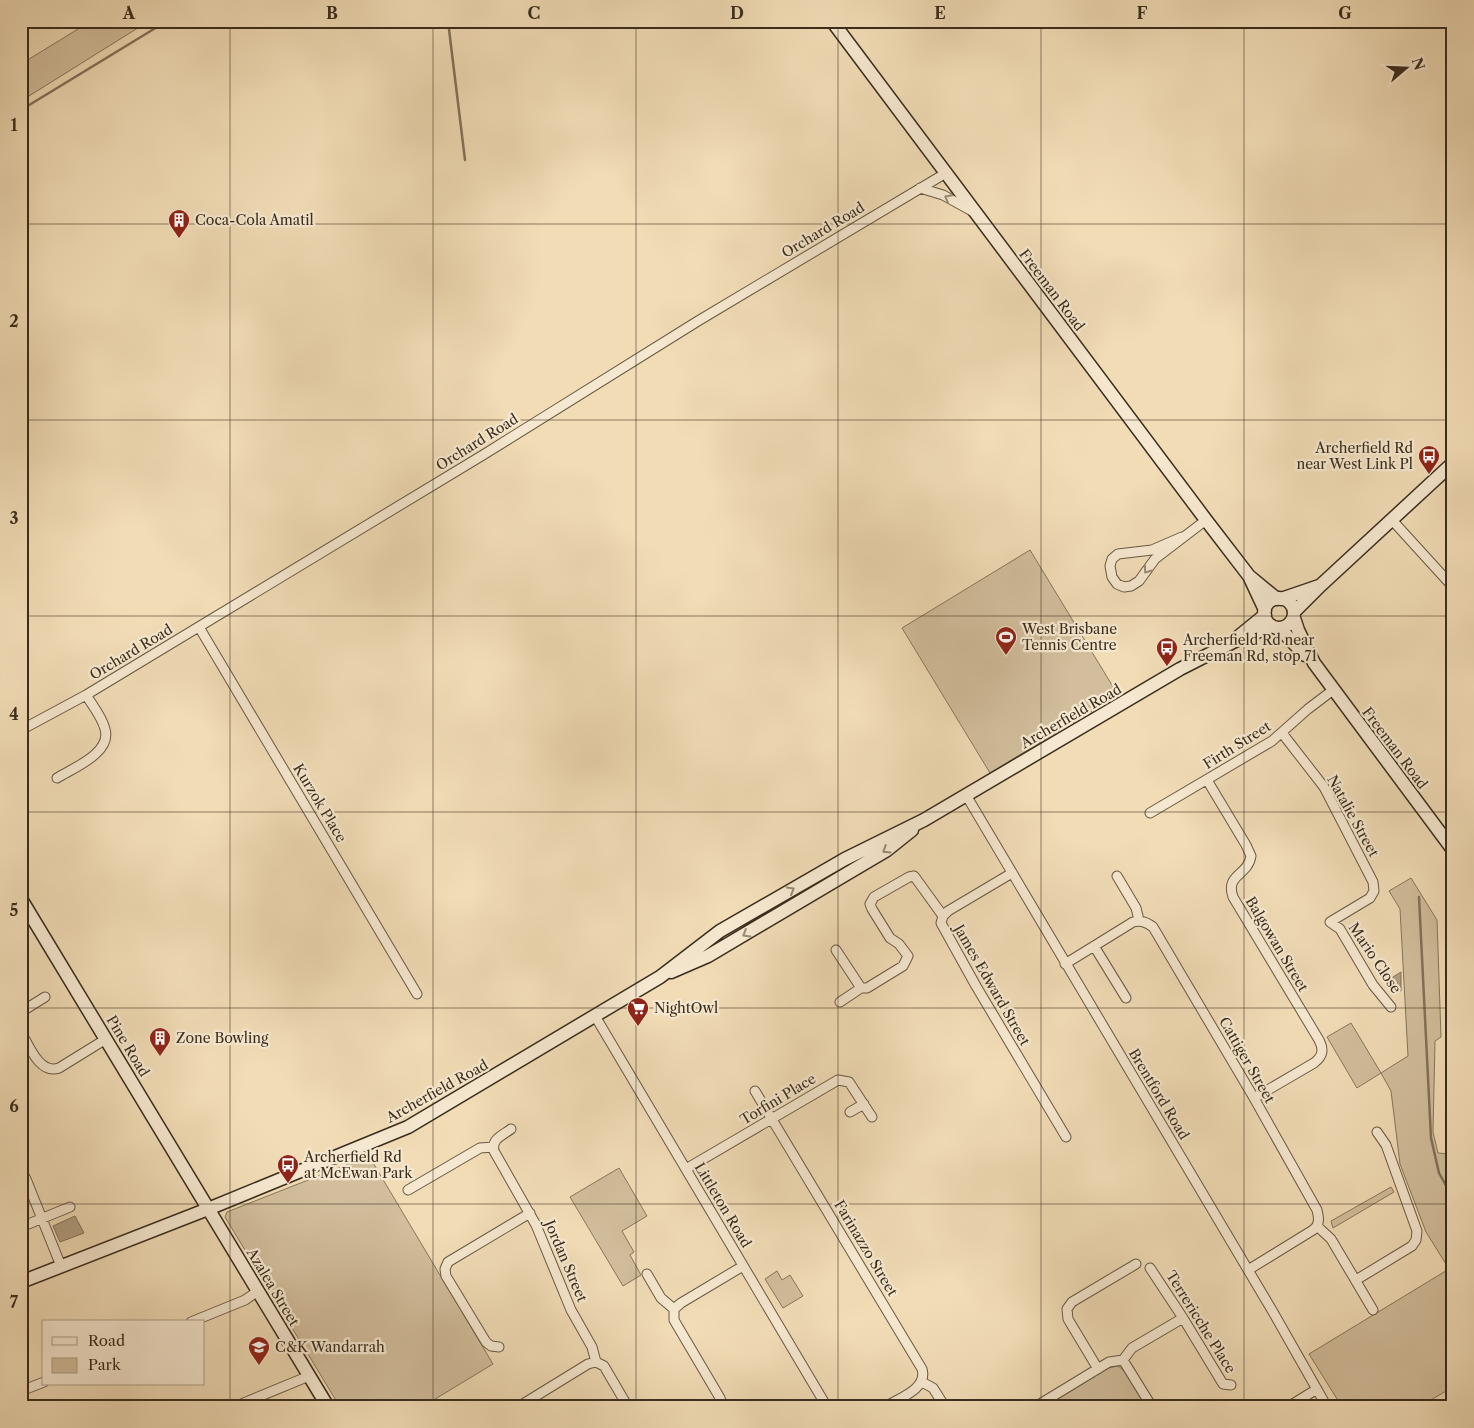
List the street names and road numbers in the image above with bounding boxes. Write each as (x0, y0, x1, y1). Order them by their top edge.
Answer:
street label: Orchard Road (778, 198, 868, 262)
street label: Freeman Road (1015, 245, 1089, 335)
street label: Orchard Road (433, 409, 522, 474)
street label: Orchard Road (86, 620, 176, 684)
street label: Archerfield Road (1016, 680, 1125, 753)
street label: Freeman Road (1358, 703, 1432, 793)
street label: Firth Street (1200, 717, 1274, 773)
street label: Kurzok Place (289, 760, 351, 846)
street label: Natalie Street (1323, 772, 1383, 860)
street label: Balgowan Street (1242, 893, 1312, 995)
street label: James Edward Street (949, 919, 1034, 1049)
street label: Mario Close (1345, 919, 1405, 997)
street label: Pine Road (103, 1012, 154, 1080)
street label: Cattiger Street (1215, 1014, 1279, 1106)
street label: Brentford Road (1125, 1045, 1193, 1143)
street label: Archerfield Road (382, 1055, 491, 1127)
street label: Torfini Place (737, 1069, 819, 1129)
street label: Littleton Road (691, 1159, 756, 1251)
street label: Farinazzo Street (830, 1197, 902, 1299)
street label: Jordan Street (540, 1216, 591, 1305)
street label: Azalea Street (242, 1244, 303, 1329)
street label: Terrericche Place (1162, 1267, 1240, 1377)

